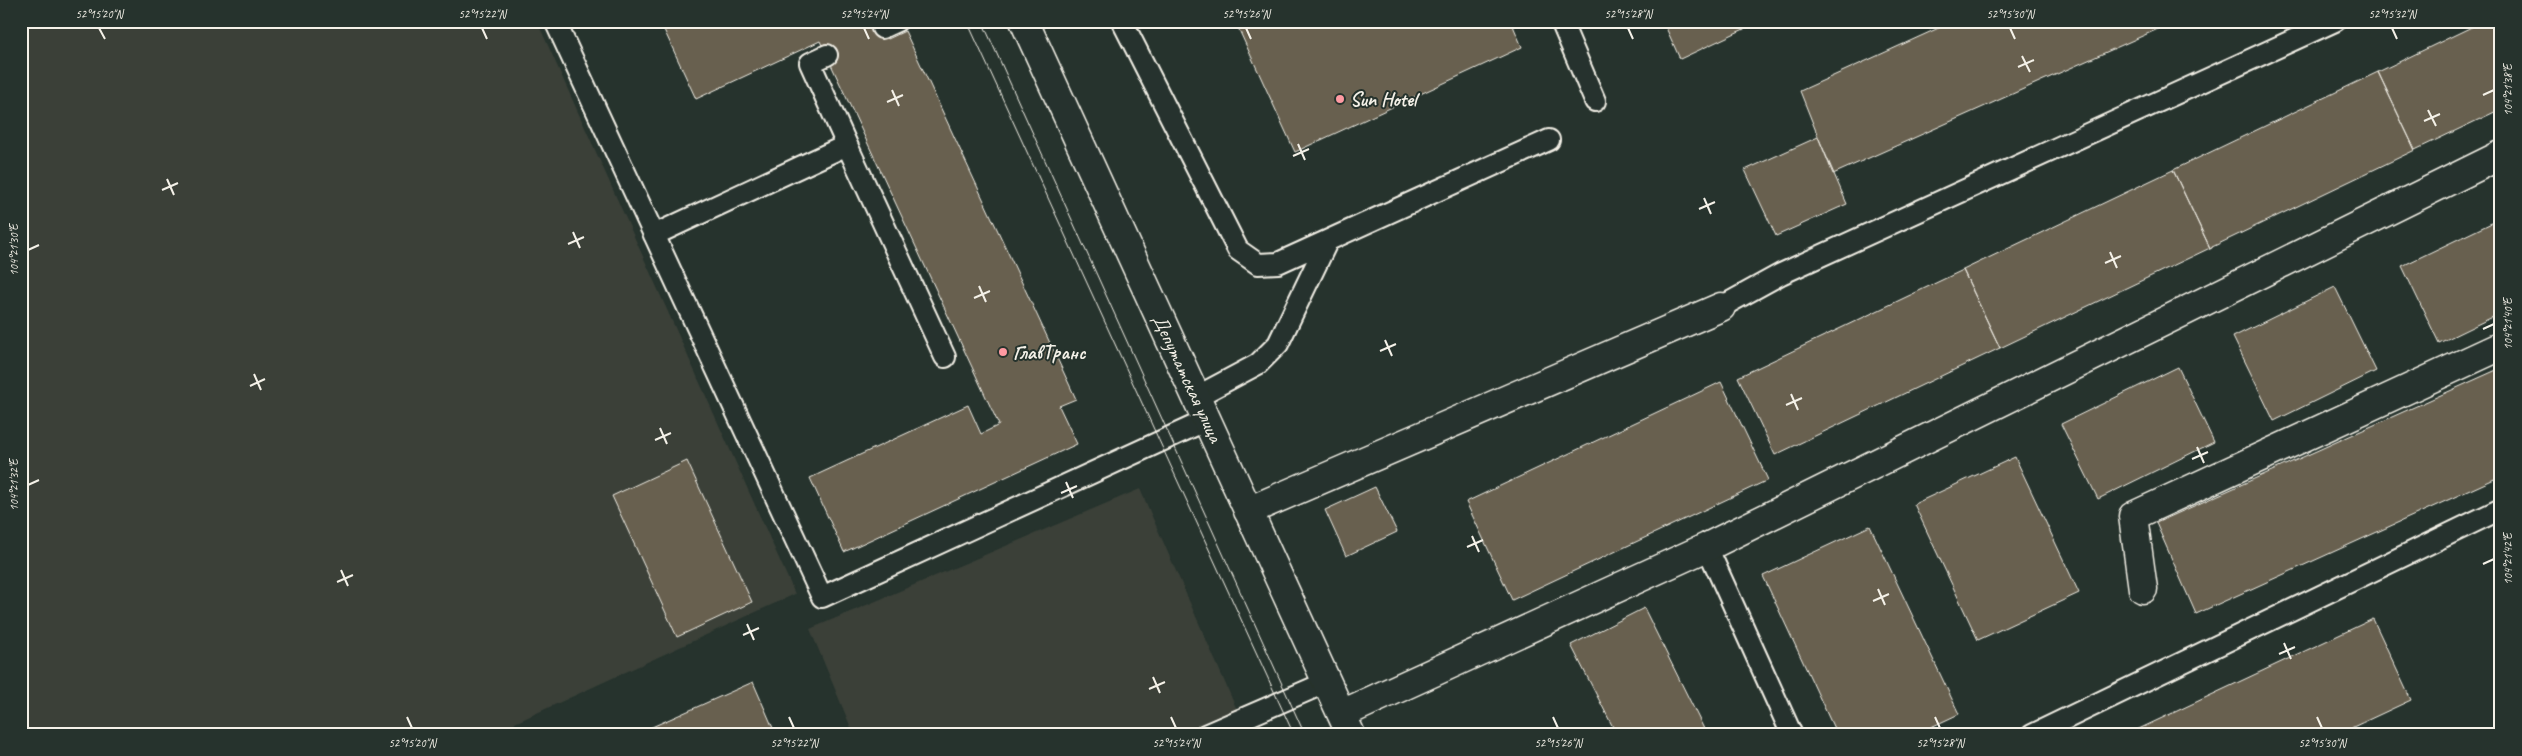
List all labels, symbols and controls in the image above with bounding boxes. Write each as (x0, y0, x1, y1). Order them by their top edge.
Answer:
text: 52°15'20"N (75, 6, 124, 22)
text: 52°15'22"N (458, 6, 507, 22)
text: 52°15'24"N (840, 6, 889, 22)
text: 52°15'26"N (1222, 6, 1271, 22)
text: 52°15'28"N (1604, 6, 1653, 22)
text: 52°15'30"N (1986, 6, 2035, 22)
text: 52°15'32"N (2368, 6, 2417, 22)
text: 104°21'38"E (2500, 62, 2516, 116)
place label: Sun Hotel (1350, 87, 1420, 112)
marker: Sun Hotel (1334, 93, 1346, 105)
text: 104°21'30"E (6, 222, 22, 276)
text: 104°21'40"E (2500, 296, 2516, 350)
street label: Депутатская улица (1147, 310, 1229, 448)
place label: ГлавТранс (1013, 340, 1087, 365)
marker: ГлавТранс (997, 346, 1009, 358)
text: 104°21'32"E (6, 457, 22, 511)
text: 104°21'42"E (2500, 531, 2516, 585)
text: 52°15'20"N (388, 735, 437, 751)
text: 52°15'22"N (770, 735, 819, 751)
text: 52°15'24"N (1152, 735, 1201, 751)
text: 52°15'26"N (1534, 735, 1583, 751)
text: 52°15'28"N (1916, 735, 1965, 751)
text: 52°15'30"N (2298, 735, 2347, 751)

